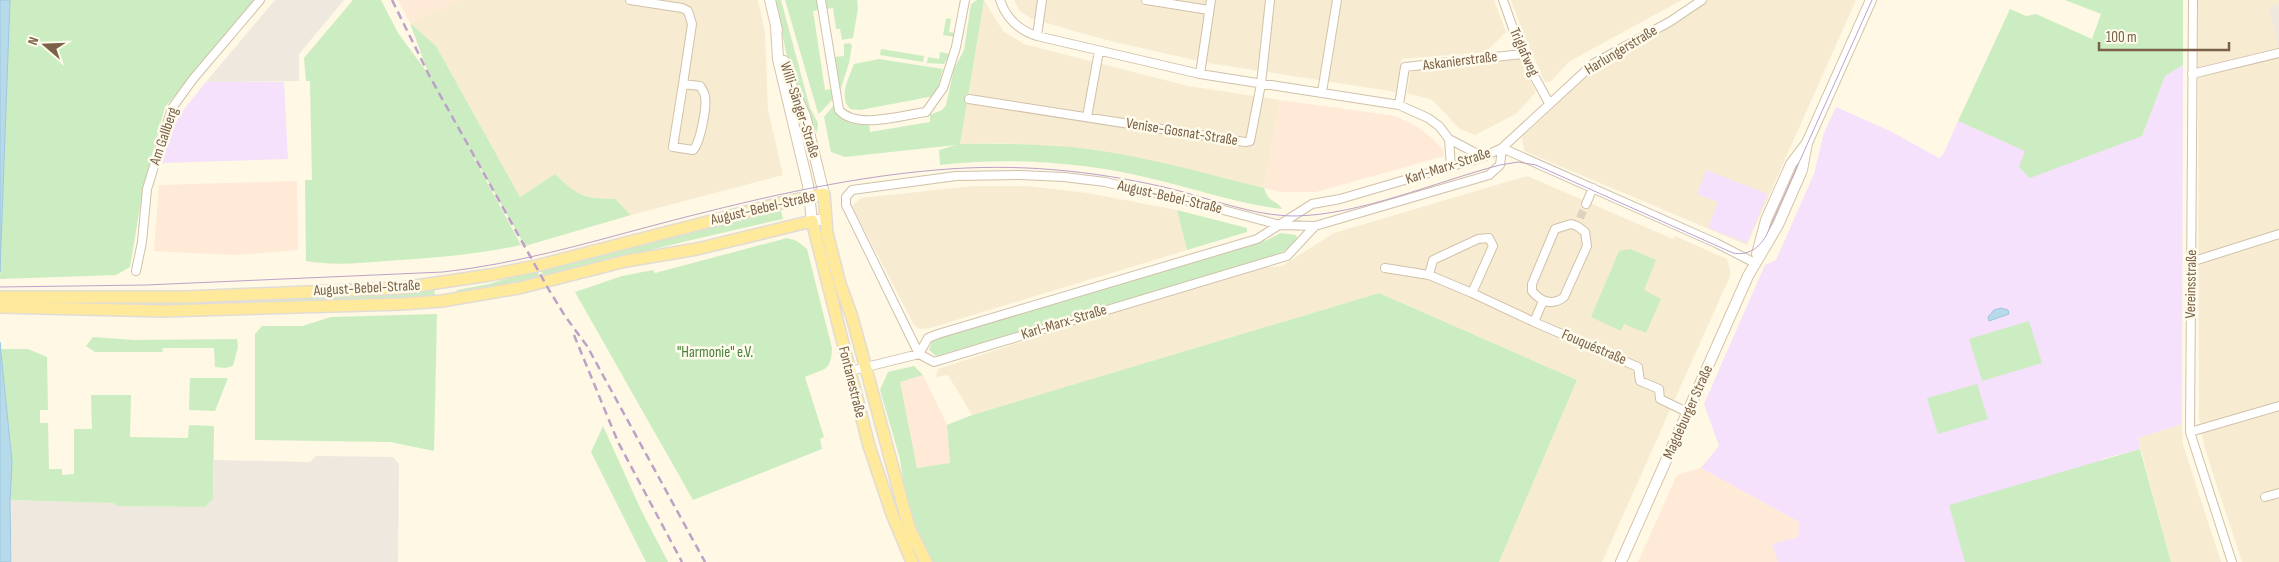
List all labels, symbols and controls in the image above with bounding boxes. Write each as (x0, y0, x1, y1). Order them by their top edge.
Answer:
north arrow (20, 20, 70, 70)
scale bar (2099, 20, 2229, 52)
street label: Harlungerstraße (1581, 21, 1661, 79)
street label: Triglafweg (1505, 25, 1543, 79)
text: 100 m (2106, 28, 2137, 47)
text: N (24, 35, 42, 47)
street label: Askanierstraße (1421, 47, 1498, 75)
street label: Willi-Sänger-Straße (776, 60, 824, 160)
street label: Am Gallberg (145, 105, 183, 168)
street label: Venise-Gosnat-Straße (1125, 114, 1239, 150)
street label: Karl-Marx-Straße (1403, 143, 1493, 189)
street label: August-Bebel-Straße (1115, 176, 1224, 218)
street label: August-Bebel-Straße (708, 187, 817, 229)
street label: Vereinsstraße (2181, 249, 2201, 319)
street label: August-Bebel-Straße (312, 276, 421, 300)
street label: Karl-Marx-Straße (1019, 300, 1109, 344)
street label: Fouquéstraße (1559, 325, 1629, 369)
park label: "Harmonie" e.V. (677, 343, 753, 362)
street label: Fontanestraße (834, 344, 870, 420)
street label: Magdeburger Straße (1659, 362, 1717, 462)

